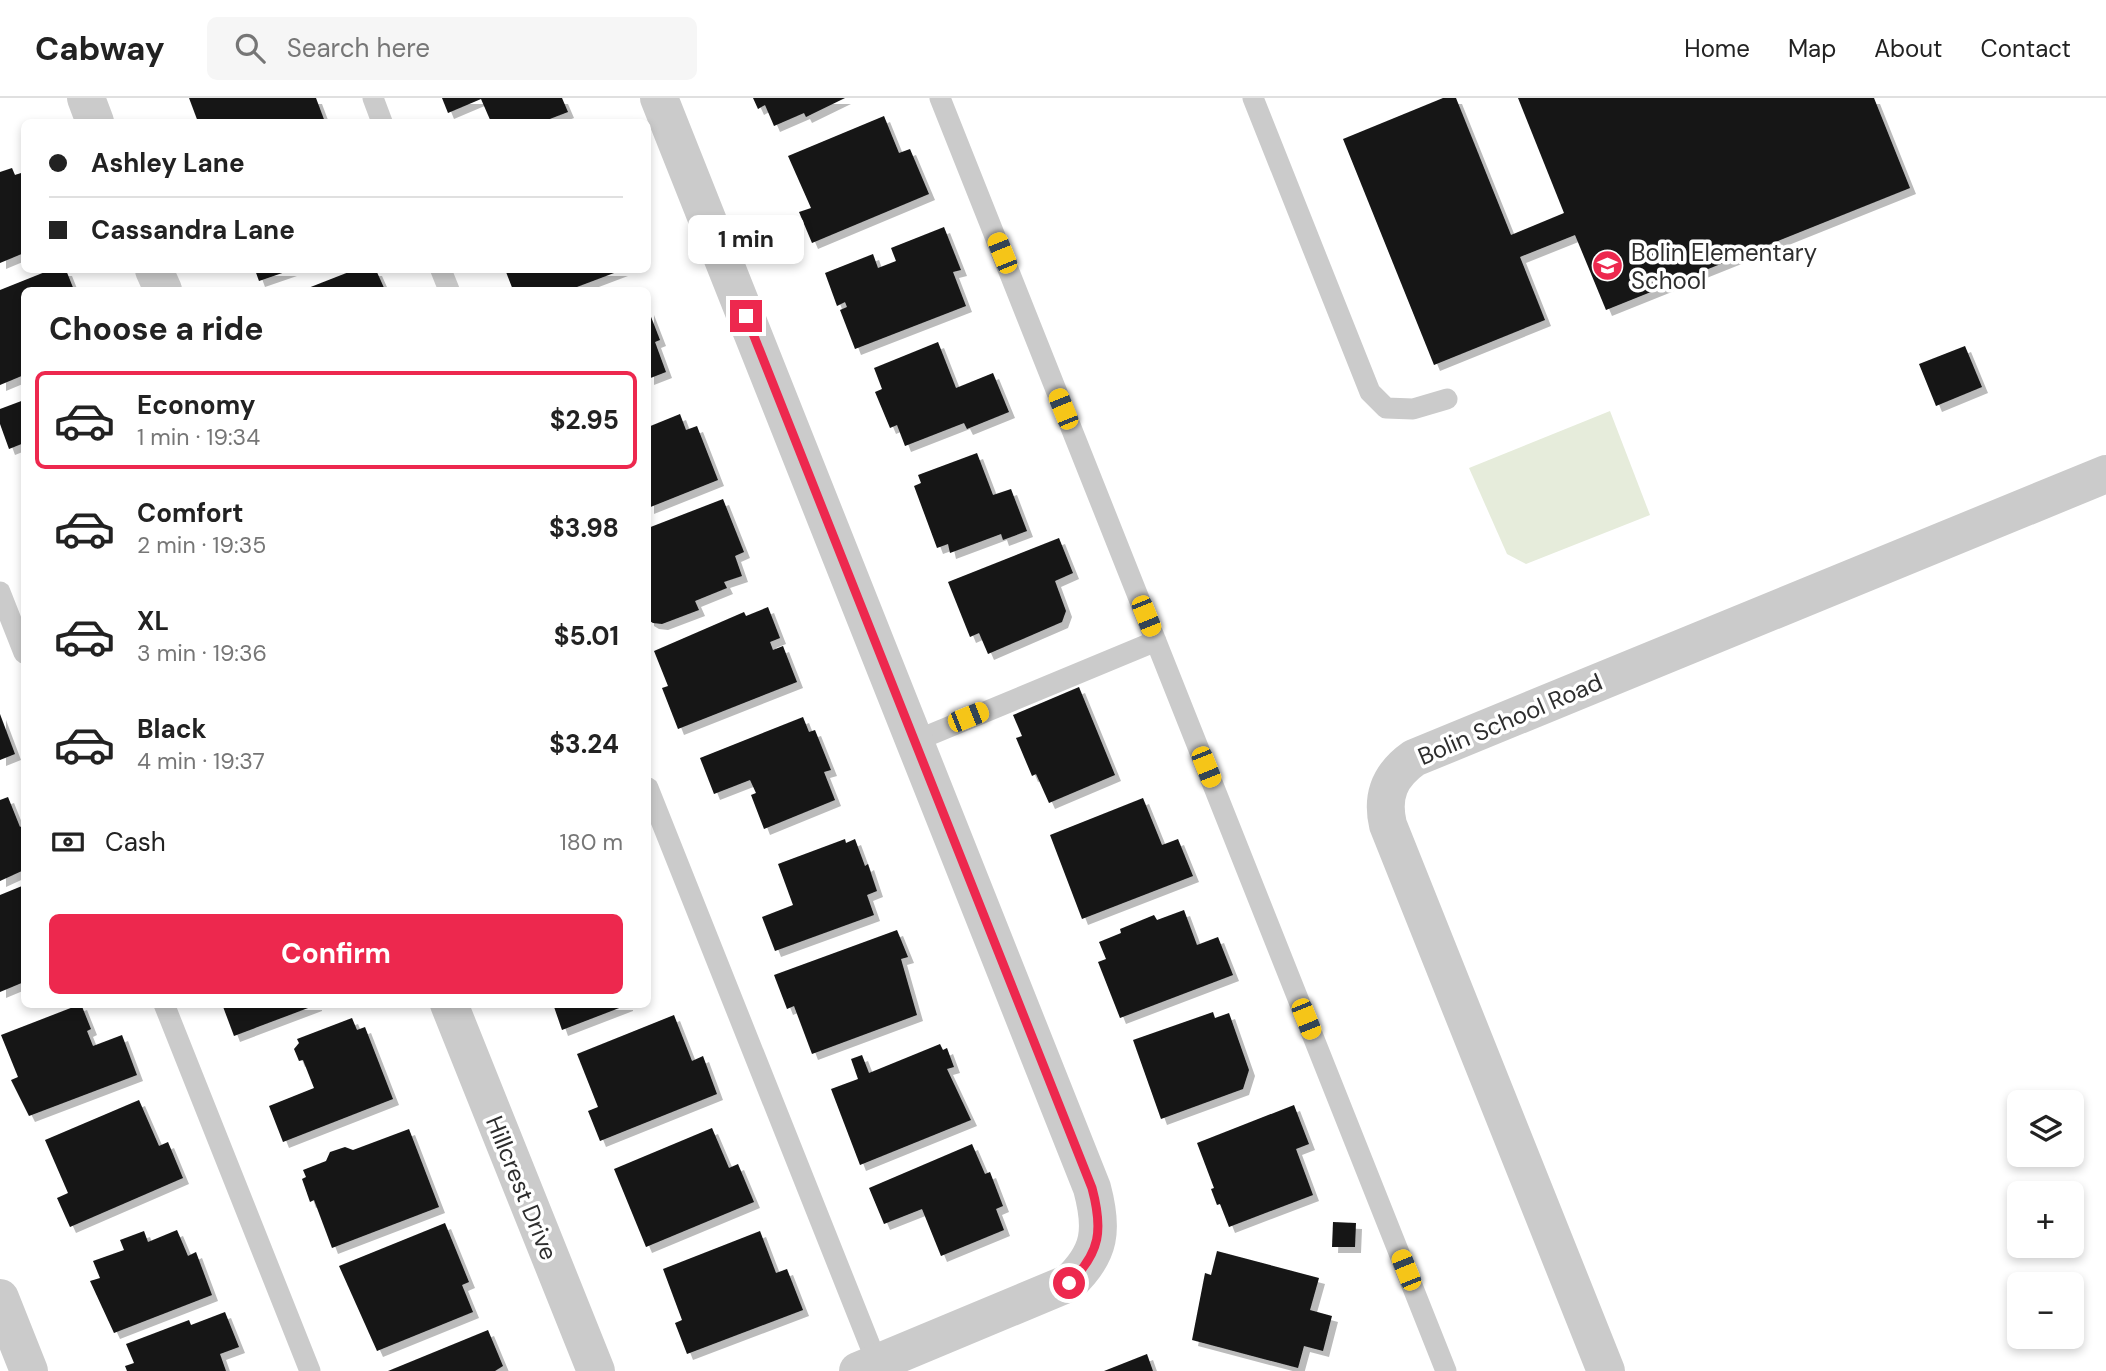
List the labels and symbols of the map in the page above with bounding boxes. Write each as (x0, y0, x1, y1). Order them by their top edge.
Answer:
callout: 1 min (688, 214, 804, 264)
car (985, 230, 1020, 276)
place label: Bolin Elementary School (1631, 237, 1817, 296)
school or university icon: Bolin Elementary School (1591, 249, 1625, 283)
route end (730, 300, 762, 332)
car (1046, 386, 1081, 432)
car (1129, 593, 1164, 639)
street label: Bolin School Road (1413, 666, 1607, 772)
car (945, 699, 992, 735)
car (1189, 744, 1224, 790)
car (1289, 996, 1324, 1042)
street label: Hillcrest Drive (479, 1111, 565, 1265)
car (1389, 1247, 1424, 1293)
route start (1053, 1267, 1085, 1299)

